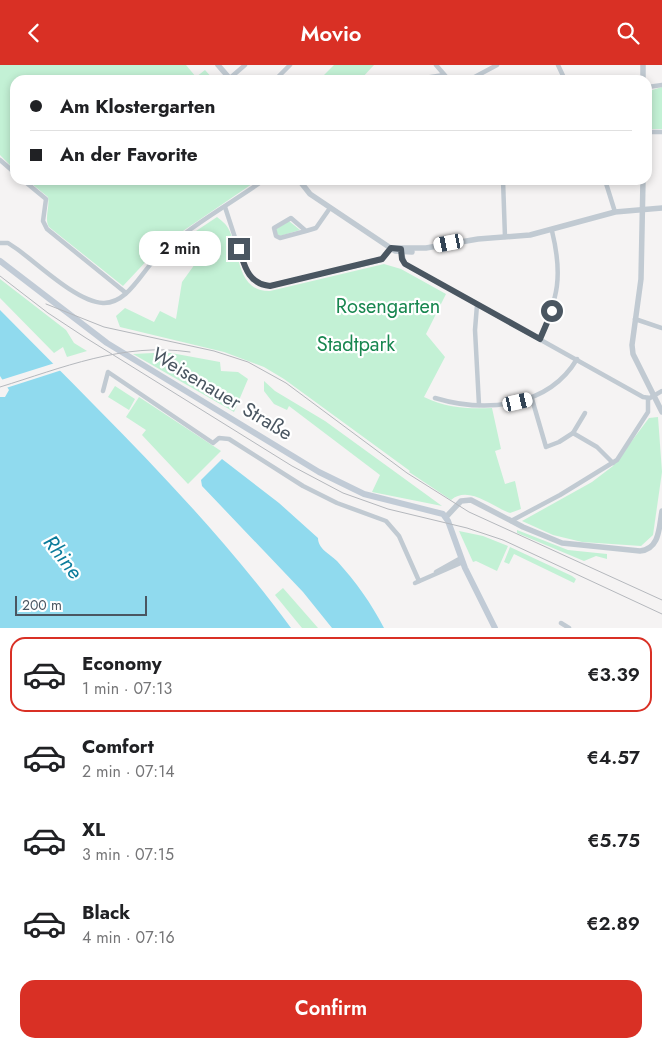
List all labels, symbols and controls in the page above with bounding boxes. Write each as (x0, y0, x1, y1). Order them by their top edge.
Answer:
text: Movio (300, 17, 362, 49)
icon: back (20, 19, 48, 47)
icon: search (614, 19, 642, 47)
text: Am Klostergarten (60, 93, 215, 120)
text: An der Favorite (60, 141, 198, 168)
callout: 2 min (139, 231, 222, 267)
car (432, 233, 465, 253)
text: 2 min (159, 237, 201, 260)
route end (228, 238, 250, 260)
park label: Rosengarten (336, 292, 440, 321)
route start (541, 300, 563, 322)
park label: Stadtpark (317, 330, 395, 359)
street label: Weisenauer Straße (146, 340, 298, 448)
car (501, 391, 534, 413)
water label: Rhine (36, 529, 90, 586)
scale bar (15, 593, 148, 616)
text: 200 m (22, 595, 62, 615)
text: Economy (82, 650, 162, 677)
icon: car (22, 652, 67, 697)
text: €3.39 (587, 661, 640, 688)
text: 1 min · 07:13 (82, 677, 172, 700)
text: Comfort (82, 733, 154, 760)
icon: car (22, 735, 67, 780)
text: €4.57 (587, 744, 640, 771)
text: 2 min · 07:14 (82, 760, 175, 783)
text: XL (82, 816, 105, 843)
icon: car (22, 818, 67, 863)
text: €5.75 (587, 827, 640, 854)
text: 3 min · 07:15 (82, 843, 174, 866)
text: Black (82, 899, 130, 926)
icon: car (22, 901, 67, 946)
text: €2.89 (586, 910, 640, 937)
text: 4 min · 07:16 (82, 926, 175, 949)
button: Confirm (20, 980, 642, 1038)

